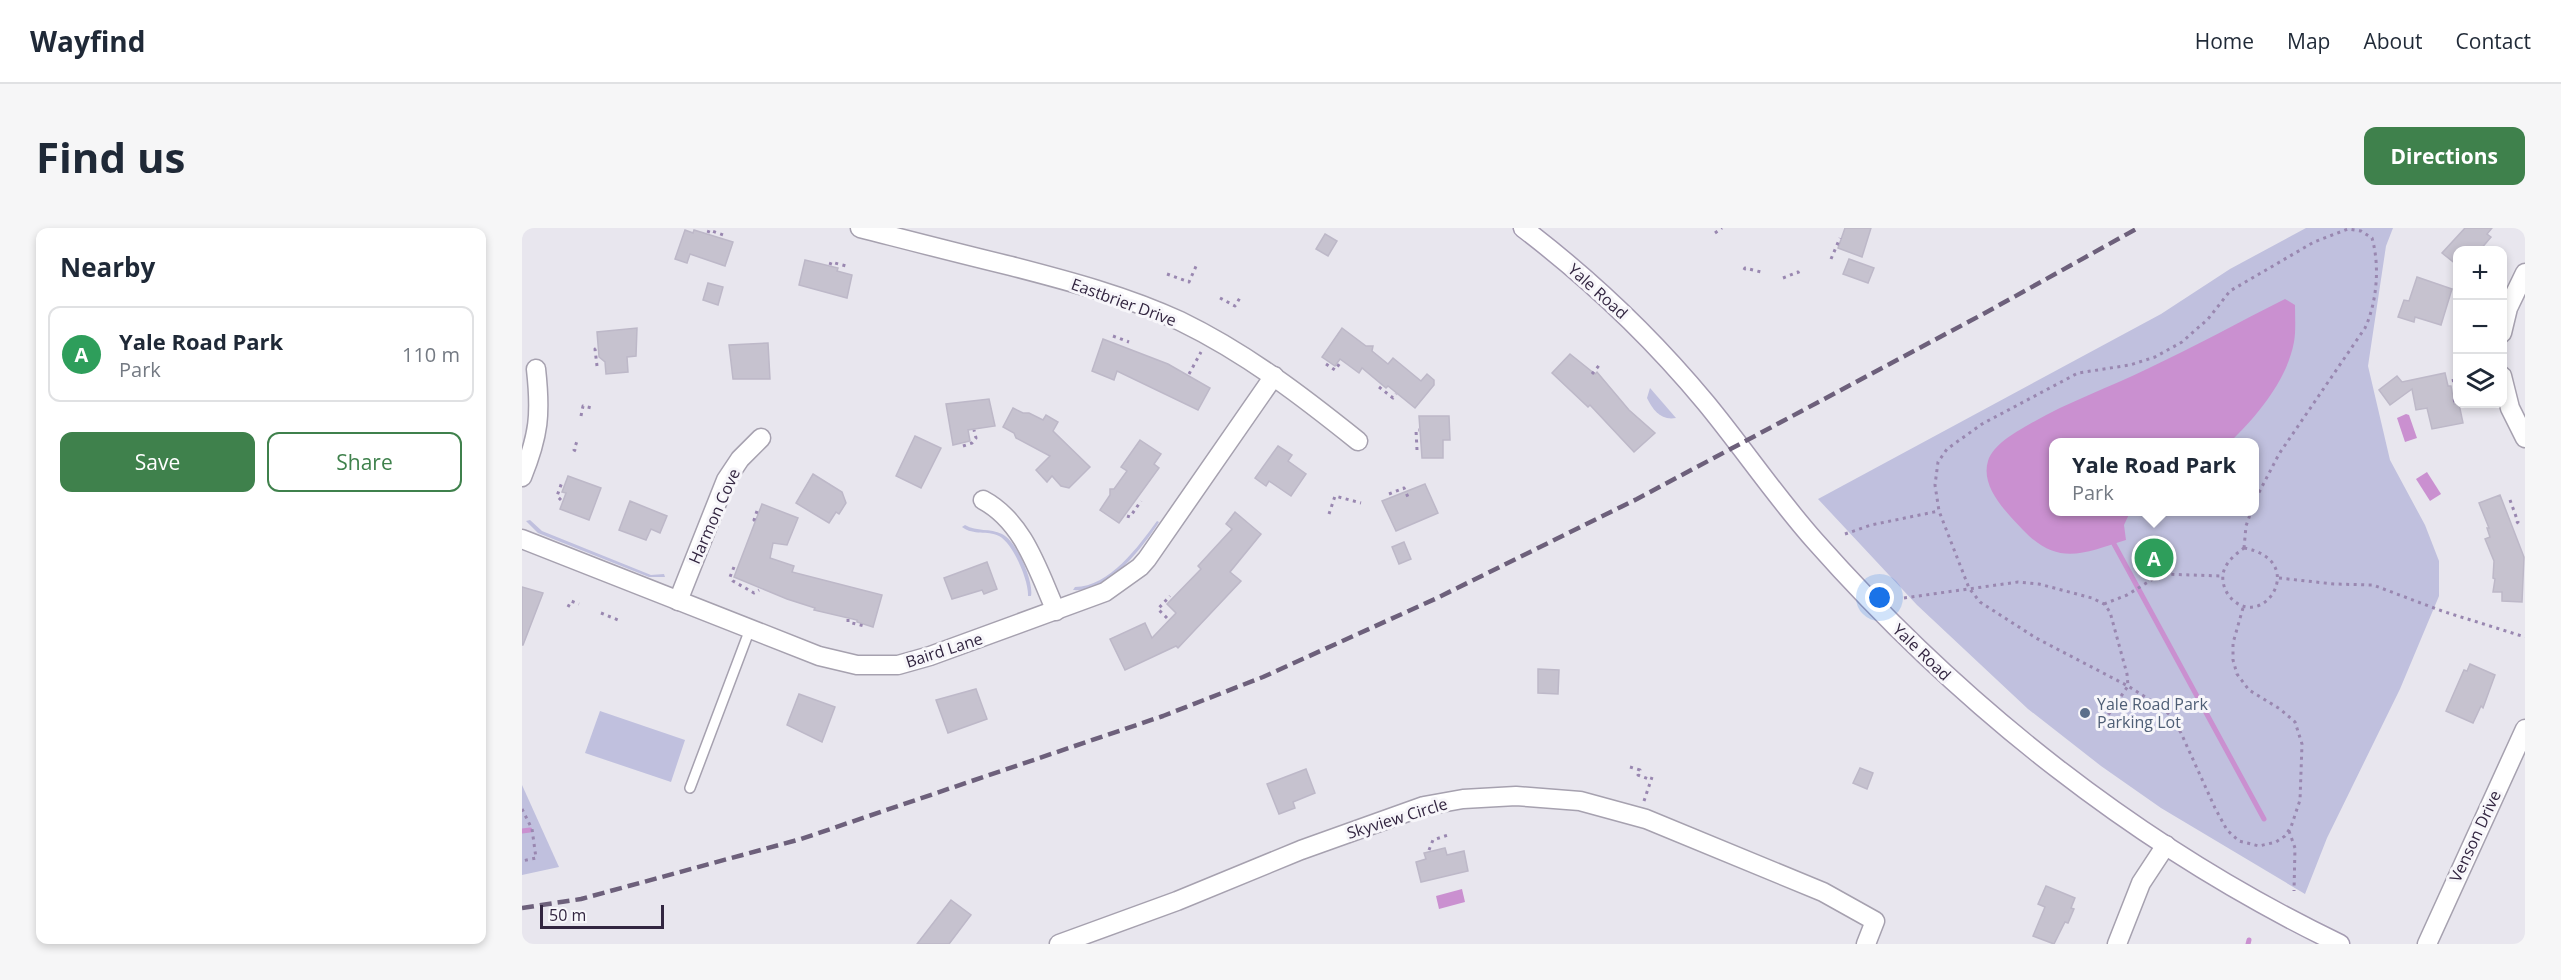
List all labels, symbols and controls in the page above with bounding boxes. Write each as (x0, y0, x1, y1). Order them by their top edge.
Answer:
text: Wayfind (30, 22, 145, 60)
text: Home (2195, 27, 2254, 55)
text: Map (2287, 27, 2330, 55)
text: About (2363, 27, 2423, 55)
text: Contact (2456, 27, 2531, 55)
button: Directions (2364, 127, 2525, 185)
text: Find us (36, 128, 185, 185)
map controls (2453, 246, 2507, 408)
button: + (2453, 246, 2507, 300)
text: Nearby (60, 249, 155, 285)
street label: Yale Road (1563, 258, 1633, 324)
street label: Eastbrier Drive (1068, 273, 1180, 331)
button: − (2453, 300, 2507, 354)
text: Yale Road Park (119, 326, 283, 356)
text: A (75, 341, 88, 368)
text: 110 m (402, 341, 460, 368)
button: layers (2453, 354, 2507, 408)
text: Park (119, 356, 161, 383)
button: Save (60, 432, 255, 492)
button: Share (267, 432, 462, 492)
popup (2049, 438, 2259, 516)
text: Yale Road Park (2072, 449, 2236, 479)
street label: Harmon Cove (683, 465, 745, 567)
text: Park (2072, 479, 2114, 506)
pin: A (2134, 536, 2174, 580)
your location (1865, 583, 1894, 612)
street label: Yale Road (1888, 619, 1956, 685)
street label: Baird Lane (903, 627, 985, 673)
place label: Yale Road Park Parking Lot (2097, 693, 2208, 733)
marker: Yale Road Park Parking Lot (2078, 706, 2092, 720)
street label: Venson Drive (2444, 787, 2506, 885)
street label: Skyview Circle (1344, 792, 1450, 844)
scale bar (540, 902, 664, 930)
text: 50 m (549, 904, 586, 926)

